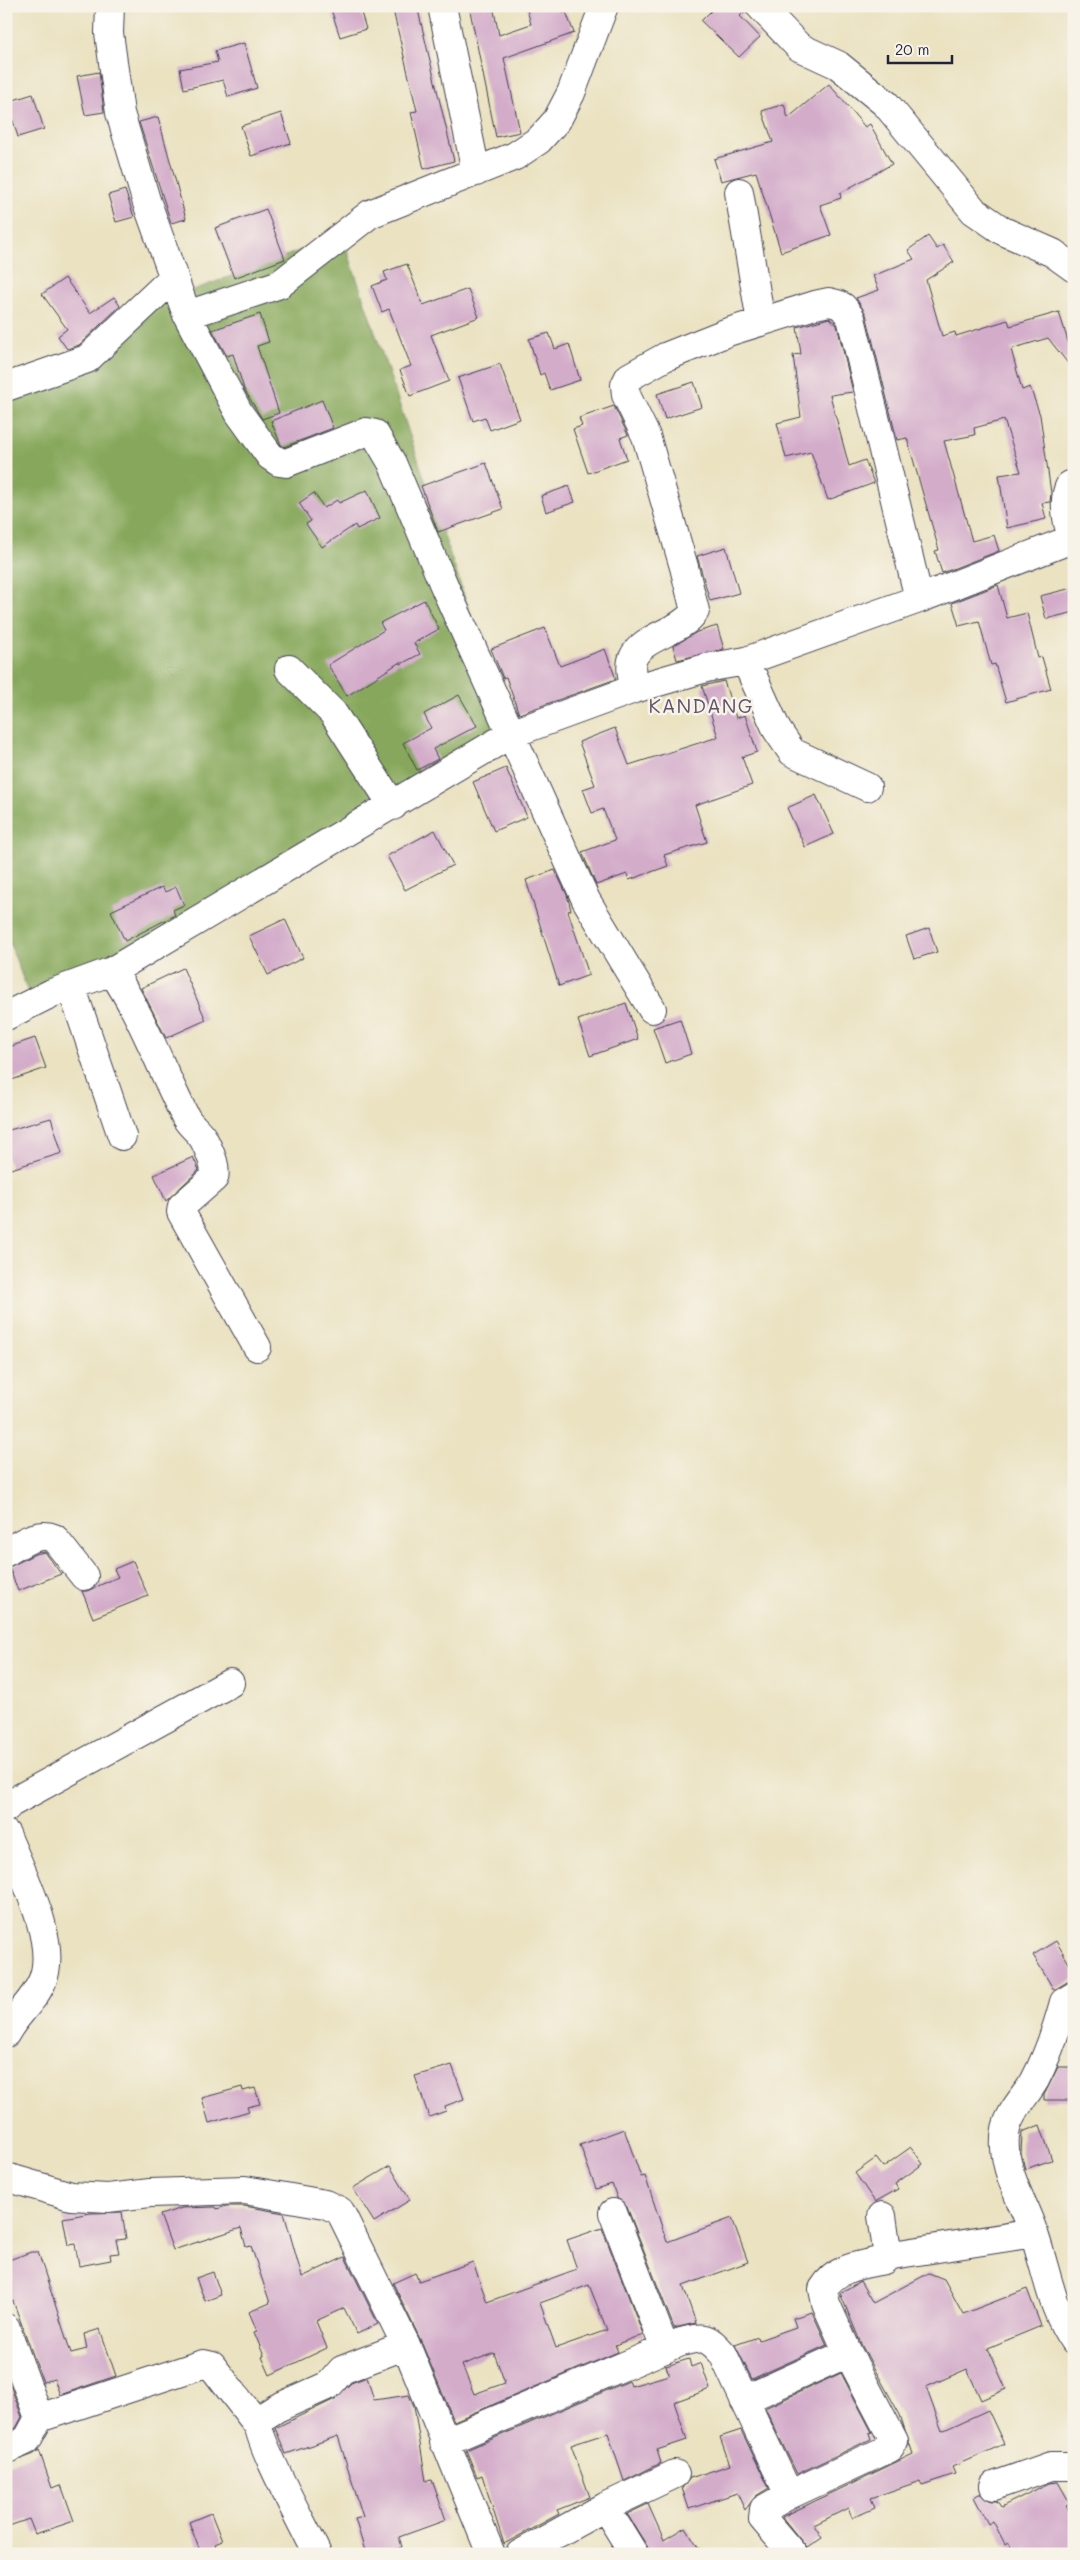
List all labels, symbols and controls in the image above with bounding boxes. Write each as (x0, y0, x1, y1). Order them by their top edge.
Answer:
scale bar (888, 32, 951, 64)
text: 20 m (895, 39, 929, 59)
district label: KANDANG (649, 692, 753, 718)

